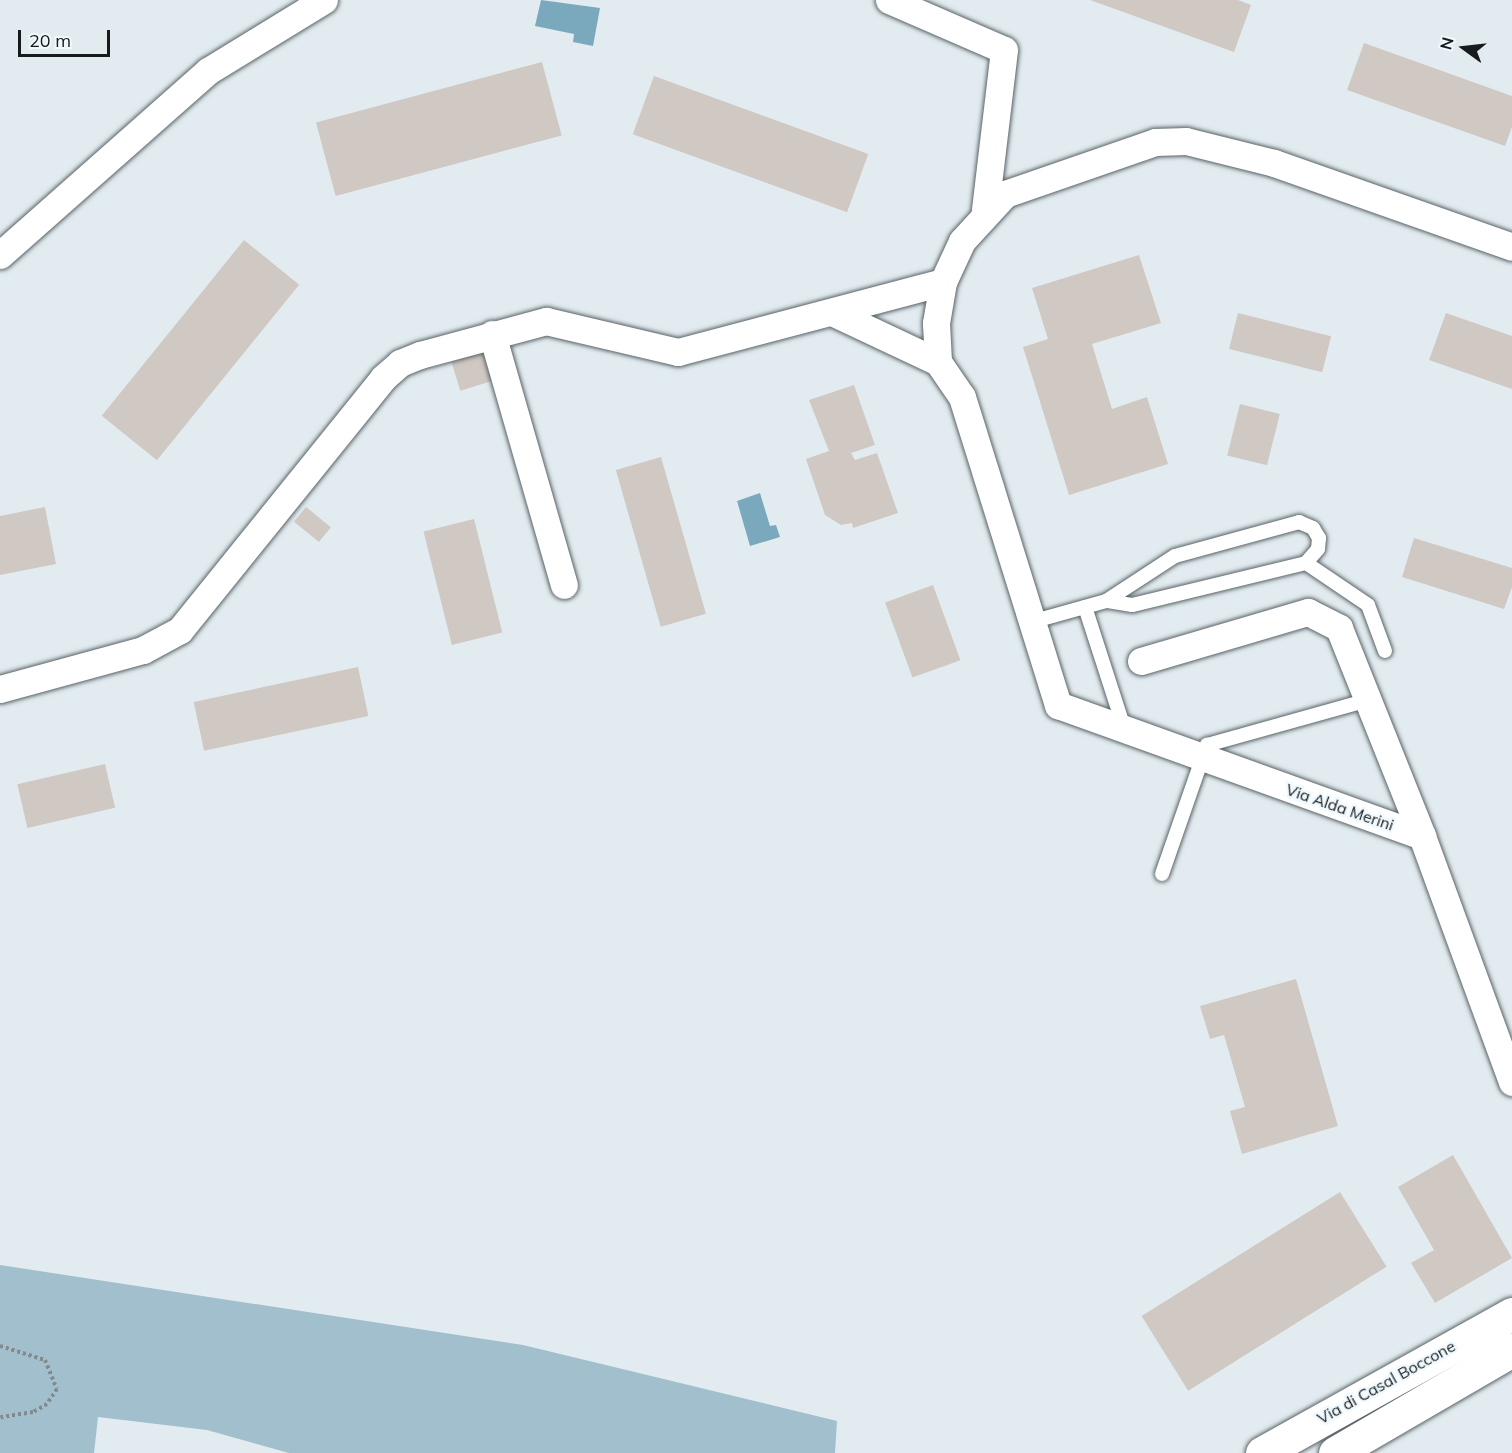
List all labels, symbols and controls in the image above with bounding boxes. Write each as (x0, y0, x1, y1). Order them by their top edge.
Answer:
scale bar (21, 18, 112, 56)
north arrow (1434, 18, 1494, 78)
text: 20 m (29, 29, 71, 52)
text: N (1435, 35, 1458, 52)
street label: Via Alda Merini (1283, 780, 1397, 834)
street label: Via di Casal Boccone (1314, 1336, 1458, 1428)

